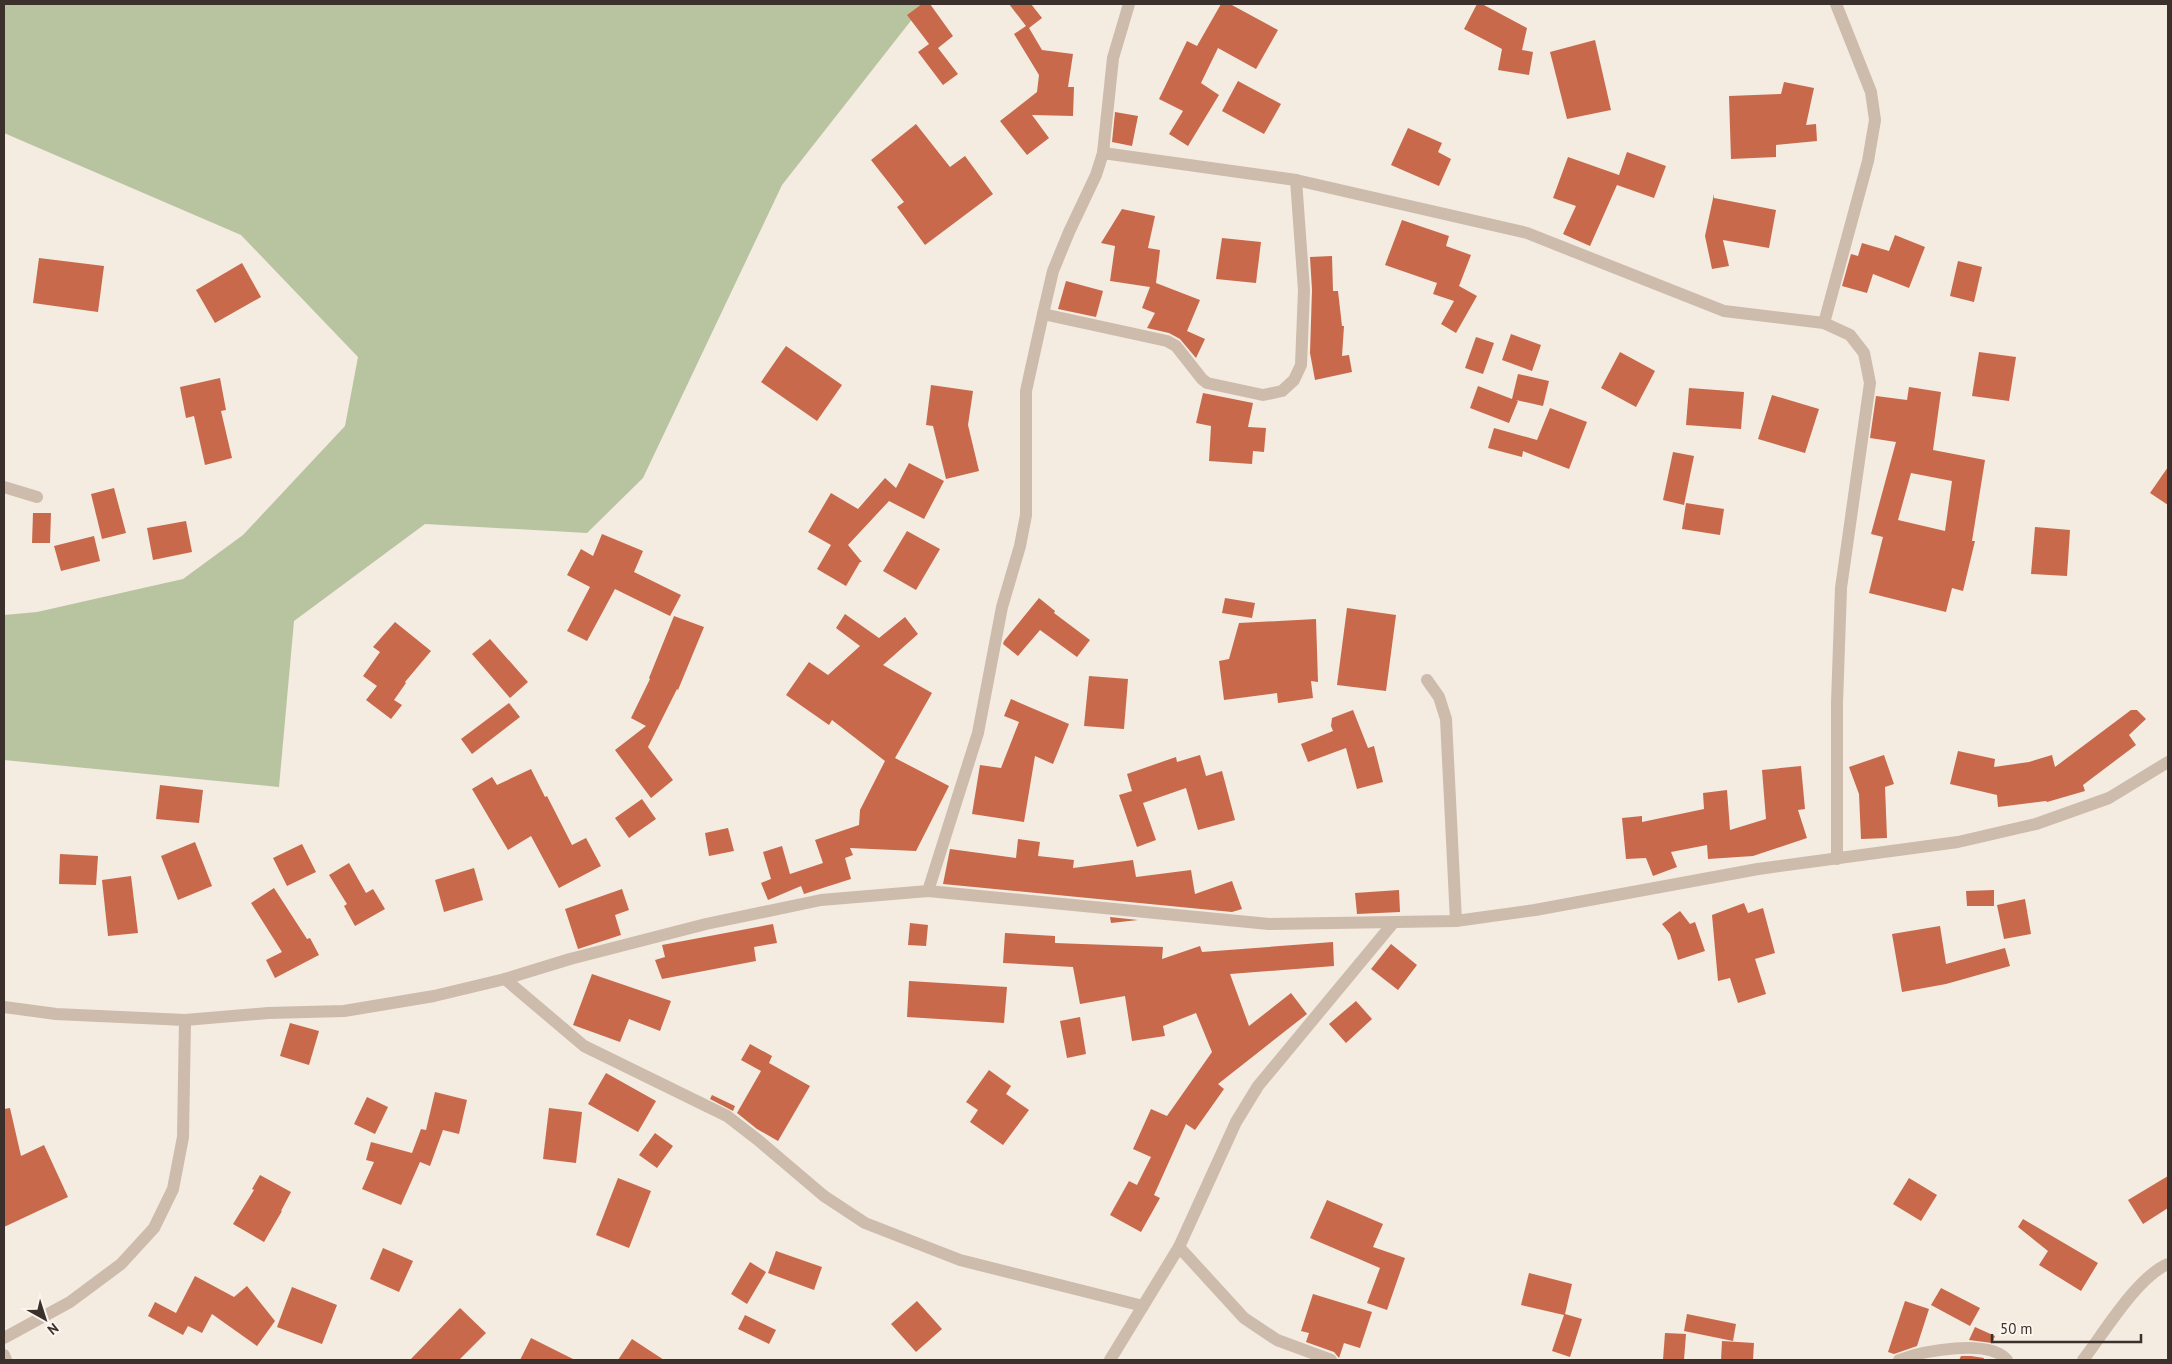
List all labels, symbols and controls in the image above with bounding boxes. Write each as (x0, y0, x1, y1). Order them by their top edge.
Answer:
north arrow (20, 1294, 70, 1344)
scale bar (1992, 1312, 2141, 1344)
text: N (44, 1319, 62, 1339)
text: 50 m (2000, 1319, 2033, 1338)

